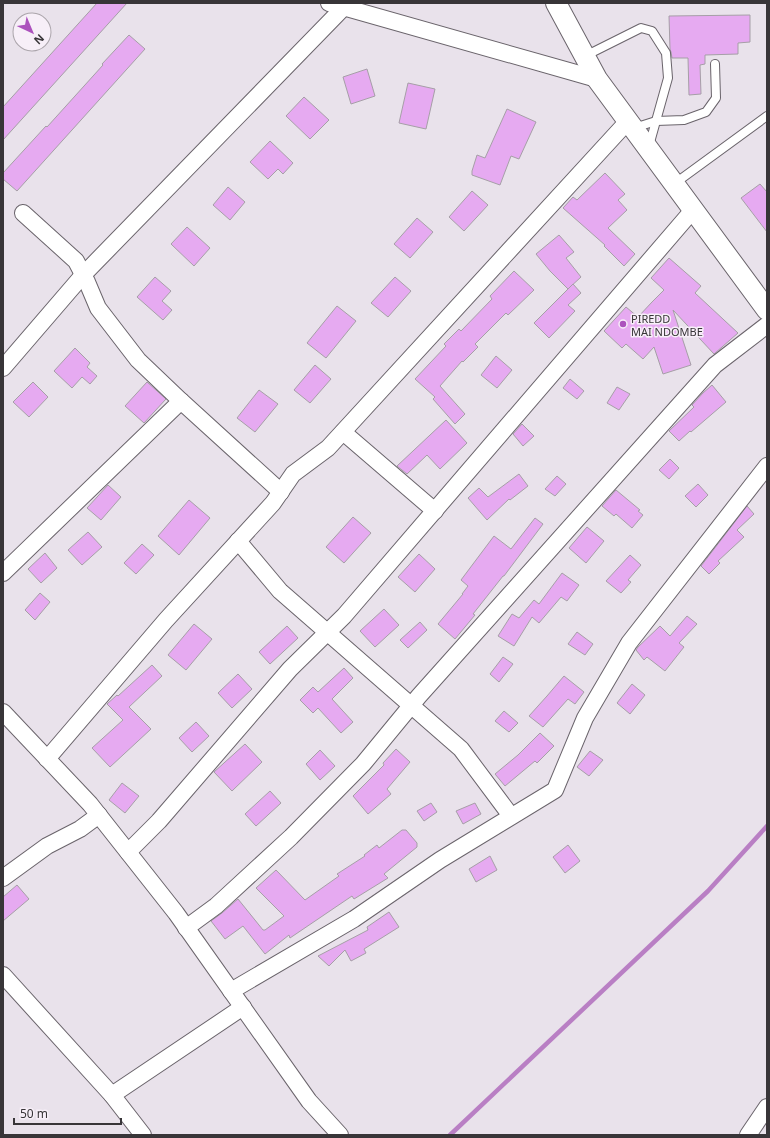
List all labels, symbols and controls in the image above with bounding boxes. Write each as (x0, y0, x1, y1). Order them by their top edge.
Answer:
north arrow (12, 12, 52, 52)
text: N (31, 31, 48, 48)
place label: PIREDD MAI NDOMBE (631, 311, 703, 339)
marker: PIREDD MAI NDOMBE (618, 319, 628, 329)
scale bar (14, 1100, 121, 1126)
text: 50 m (20, 1105, 48, 1122)

